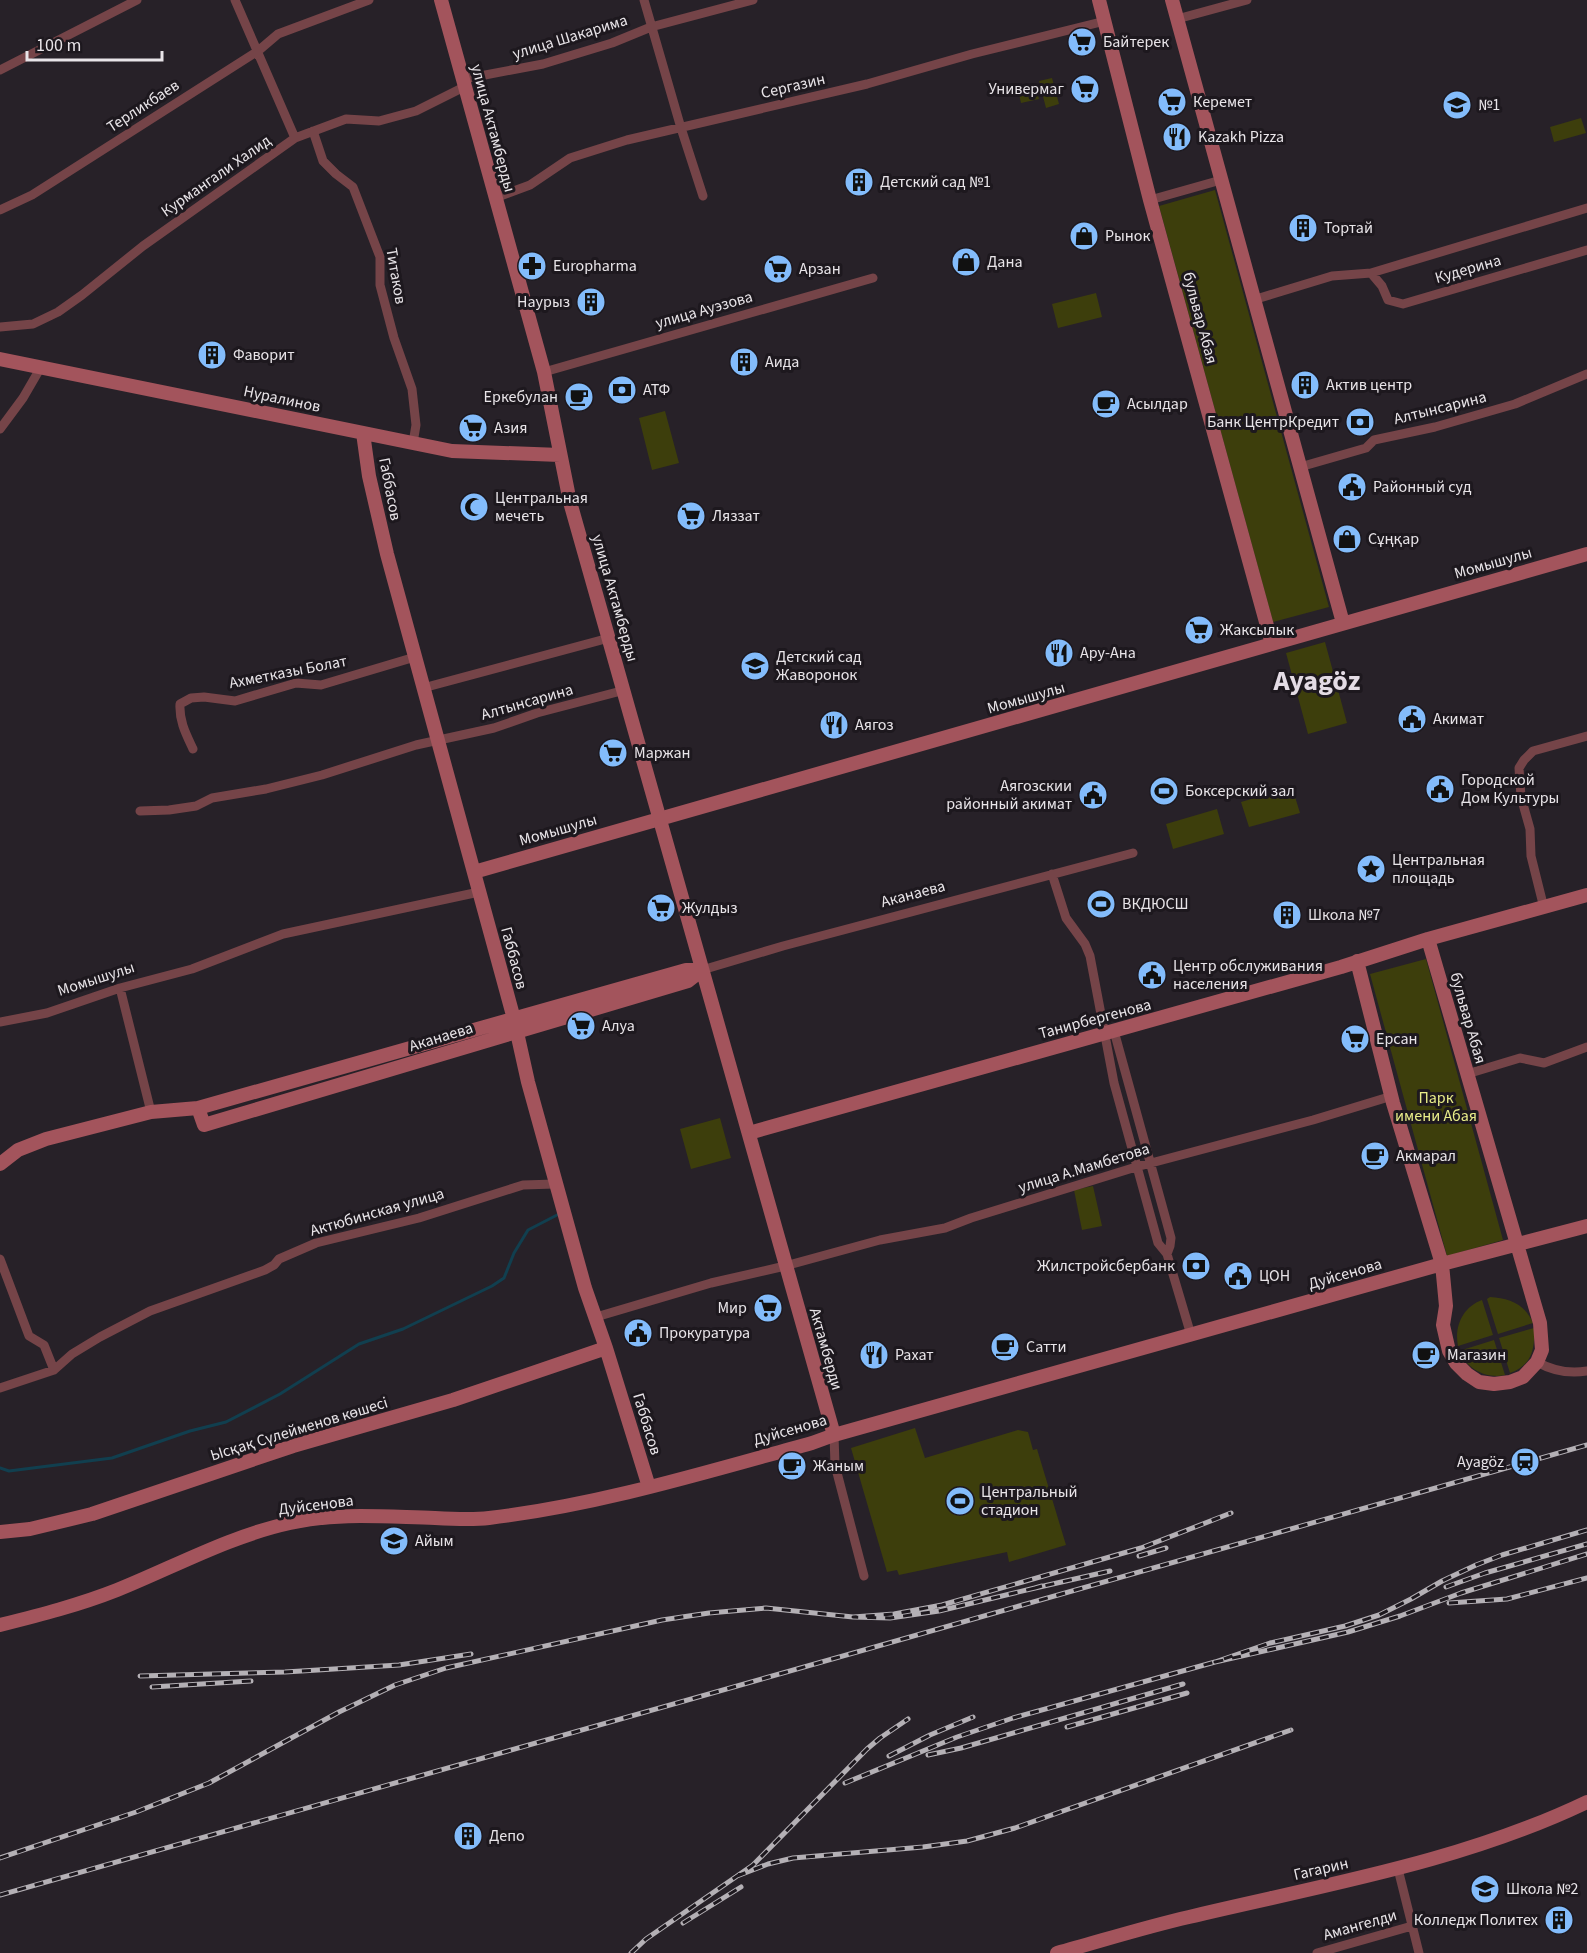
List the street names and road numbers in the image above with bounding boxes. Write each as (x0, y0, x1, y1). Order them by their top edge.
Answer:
street label: улица Шакарима (510, 9, 630, 65)
street label: улица Актамберды (465, 62, 521, 194)
street label: Сергазин (759, 68, 827, 104)
street label: Терликбаев (102, 74, 184, 138)
street label: Курмангали Халид (157, 130, 276, 222)
street label: Титаков (380, 246, 412, 306)
street label: Кудерина (1432, 249, 1504, 289)
street label: бульвар Абая (1177, 270, 1223, 366)
street label: улица Ауэзова (653, 286, 755, 334)
street label: Нуралинов (242, 380, 322, 418)
street label: Алтынсарина (1391, 386, 1489, 430)
street label: Габбасов (373, 456, 407, 522)
street label: улица Актамберды (586, 532, 644, 664)
street label: Момышулы (1452, 541, 1534, 585)
street label: Ахметказы Болат (227, 650, 349, 694)
street label: Момышулы (985, 676, 1067, 720)
street label: Алтынсарина (478, 678, 576, 726)
street label: Момышулы (517, 808, 599, 852)
street label: Аканаева (878, 875, 948, 913)
street label: Габбасов (495, 924, 533, 992)
street label: Момышулы (55, 956, 137, 1002)
street label: бульвар Абая (1444, 970, 1492, 1066)
street label: Танирбергенова (1036, 993, 1154, 1045)
street label: Аканаева (406, 1017, 476, 1057)
street label: улица А.Мамбетова (1016, 1138, 1152, 1198)
street label: Актюбинская улица (307, 1182, 447, 1242)
street label: Дуйсенова (1306, 1253, 1384, 1295)
street label: Актамберди (804, 1305, 848, 1393)
street label: Габбасов (627, 1390, 667, 1458)
street label: Ысқақ Сүлейменов көшесі (207, 1391, 391, 1467)
street label: Дуйсенова (751, 1409, 829, 1451)
street label: Дуйсенова (277, 1489, 355, 1521)
street label: Гагарин (1291, 1852, 1351, 1886)
street label: Амангелди (1321, 1904, 1399, 1946)

